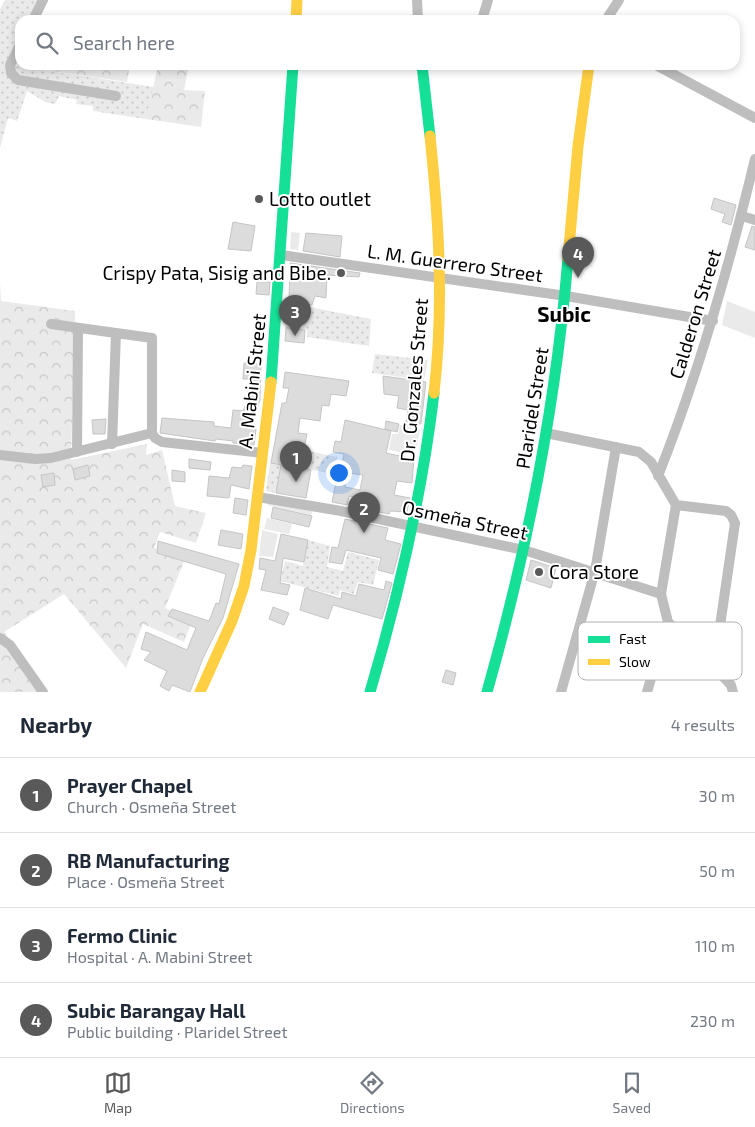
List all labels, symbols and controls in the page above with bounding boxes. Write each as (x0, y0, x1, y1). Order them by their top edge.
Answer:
search box (15, 15, 740, 70)
icon: search (33, 29, 61, 57)
text: Search here (73, 31, 175, 54)
place label: Lotto outlet (269, 187, 371, 210)
marker: Lotto outlet (253, 193, 265, 205)
pin: 4 (562, 237, 594, 278)
street label: L. M. Guerrero Street (366, 239, 544, 286)
street label: Calderon Street (664, 246, 725, 381)
place label: Crispy Pata, Sisig and Bibe. (103, 261, 331, 284)
marker: Crispy Pata, Sisig and Bibe. (335, 267, 347, 279)
pin: 3 (279, 295, 311, 336)
street label: Dr. Gonzales Street (395, 297, 432, 463)
district label: Subic (537, 301, 591, 326)
street label: A. Mabini Street (233, 312, 270, 450)
street label: Plaridel Street (511, 345, 552, 470)
pin: 1 (280, 441, 312, 482)
your location (326, 460, 352, 486)
pin: 2 (348, 492, 380, 533)
street label: Osmeña Street (400, 495, 530, 544)
place label: Cora Store (549, 560, 639, 583)
marker: Cora Store (533, 566, 545, 578)
legend (578, 622, 742, 680)
text: Fast (619, 630, 646, 647)
text: Slow (619, 653, 651, 670)
text: Nearby (20, 712, 92, 737)
text: 4 results (671, 715, 735, 734)
text: Prayer Chapel (67, 774, 192, 797)
text: 1 (33, 786, 39, 805)
text: 30 m (699, 786, 735, 805)
text: Church · Osmeña Street (67, 797, 236, 816)
text: RB Manufacturing (67, 849, 229, 872)
text: 2 (31, 861, 41, 880)
text: 50 m (699, 861, 735, 880)
text: Place · Osmeña Street (67, 872, 225, 891)
text: Fermo Clinic (67, 924, 177, 947)
text: 3 (31, 936, 41, 955)
text: 110 m (695, 936, 735, 955)
text: Hospital · A. Mabini Street (67, 947, 252, 966)
text: Subic Barangay Hall (67, 999, 246, 1022)
text: 4 (31, 1011, 41, 1030)
text: 230 m (690, 1011, 735, 1030)
text: Public building · Plaridel Street (67, 1022, 288, 1041)
tab: Map (104, 1069, 132, 1116)
tab: Directions (340, 1069, 405, 1116)
tab: Saved (613, 1069, 651, 1116)

